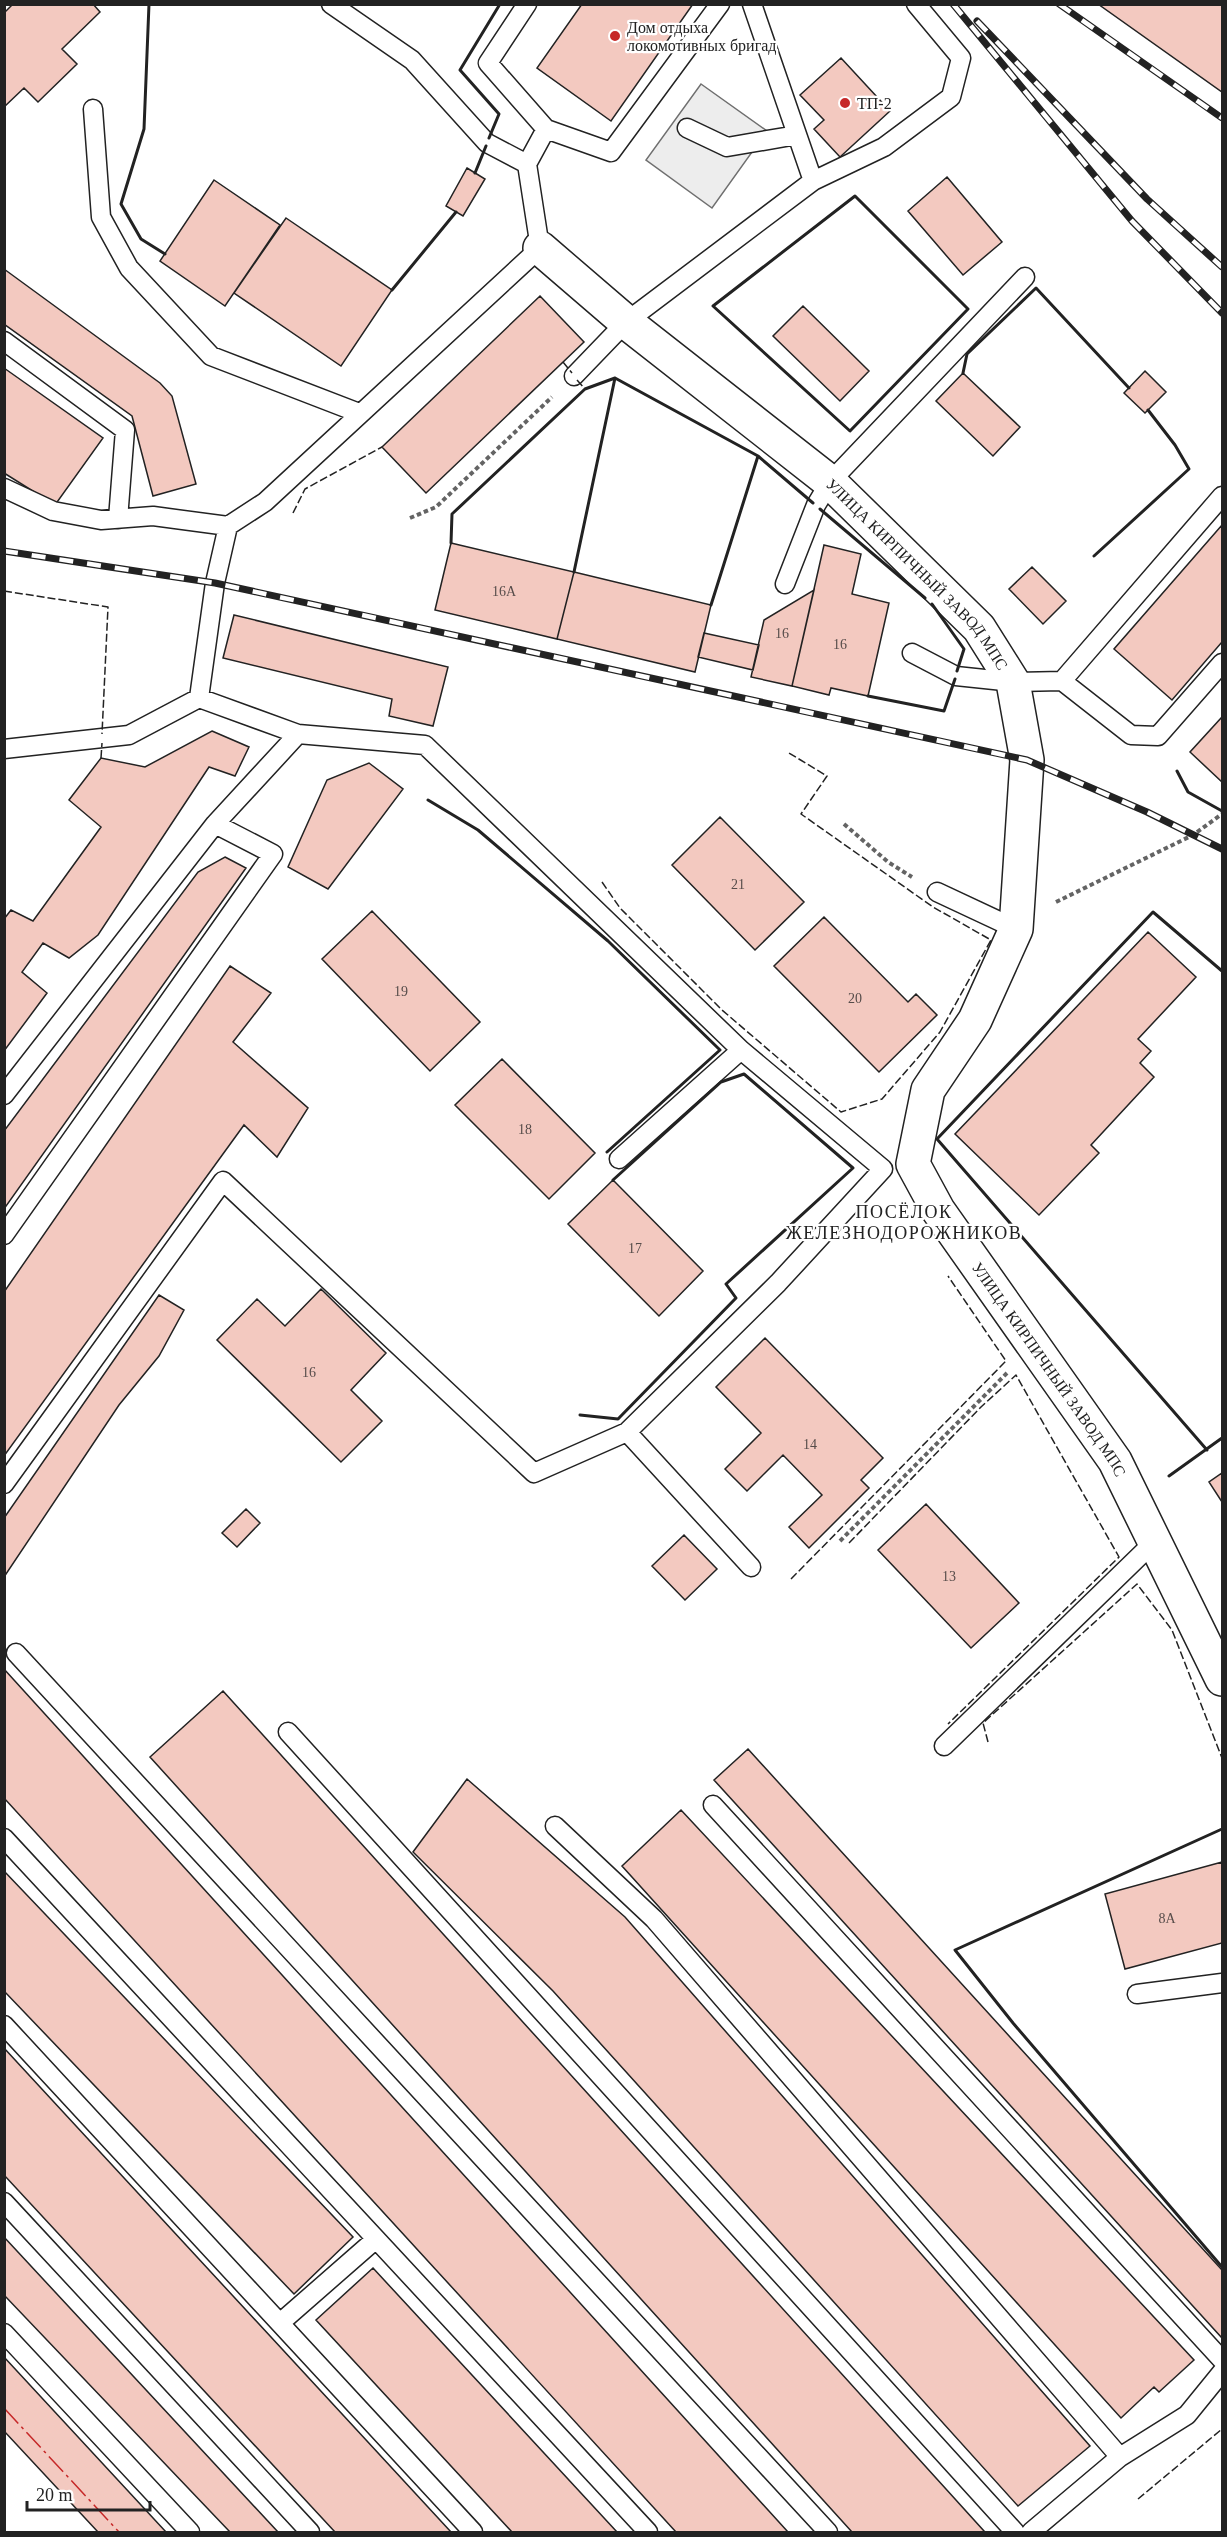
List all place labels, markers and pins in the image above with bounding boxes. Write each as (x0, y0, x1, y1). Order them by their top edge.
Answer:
place label: Дом отдыха локомотивных бригад (627, 19, 776, 55)
marker: Дом отдыха локомотивных бригад (608, 29, 622, 43)
place label: ТП-2 (857, 95, 892, 112)
marker: ТП-2 (838, 96, 852, 110)

